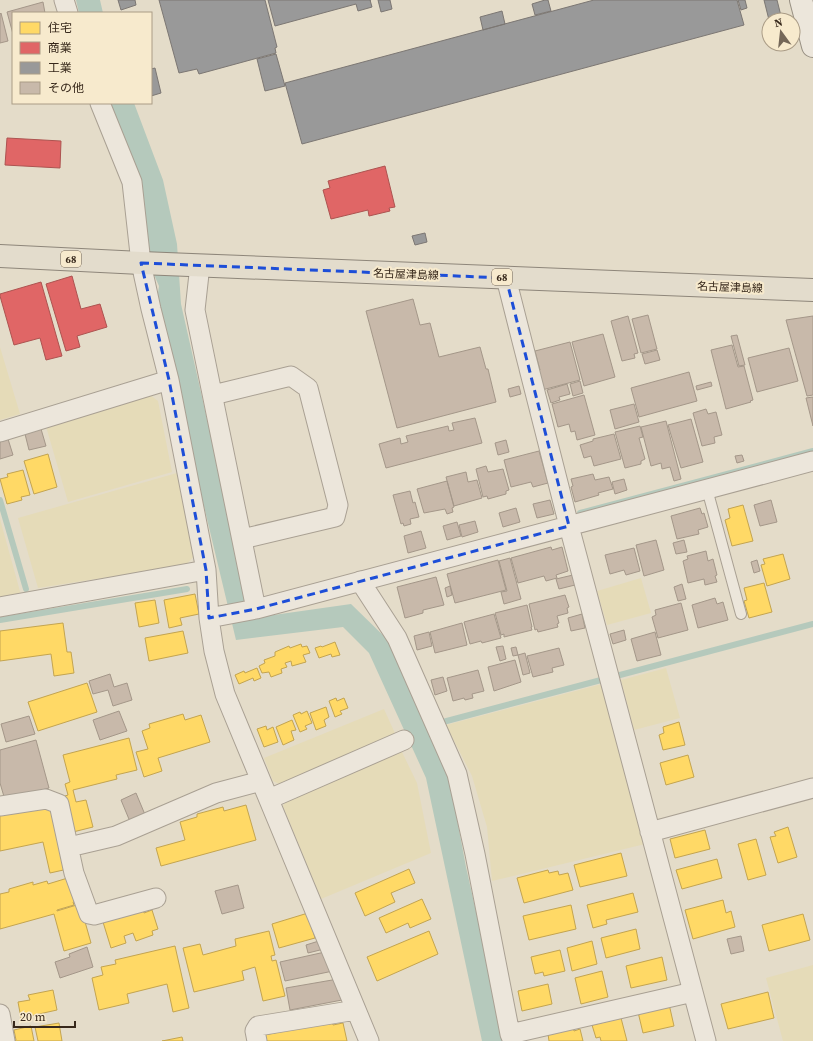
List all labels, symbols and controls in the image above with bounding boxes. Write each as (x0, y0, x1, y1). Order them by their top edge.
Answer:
legend (12, 12, 152, 104)
north arrow (761, 12, 801, 52)
text: N (773, 15, 784, 31)
text: 住宅 (48, 20, 72, 36)
text: 商業 (48, 40, 72, 56)
text: 工業 (48, 60, 72, 76)
text: その他 (48, 80, 84, 96)
road number: 68 (61, 251, 81, 267)
street label: 名古屋津島線 (373, 266, 439, 283)
road number: 68 (492, 269, 512, 285)
street label: 名古屋津島線 (697, 279, 763, 296)
scale bar (14, 1003, 75, 1029)
text: 20 m (20, 1009, 46, 1025)

